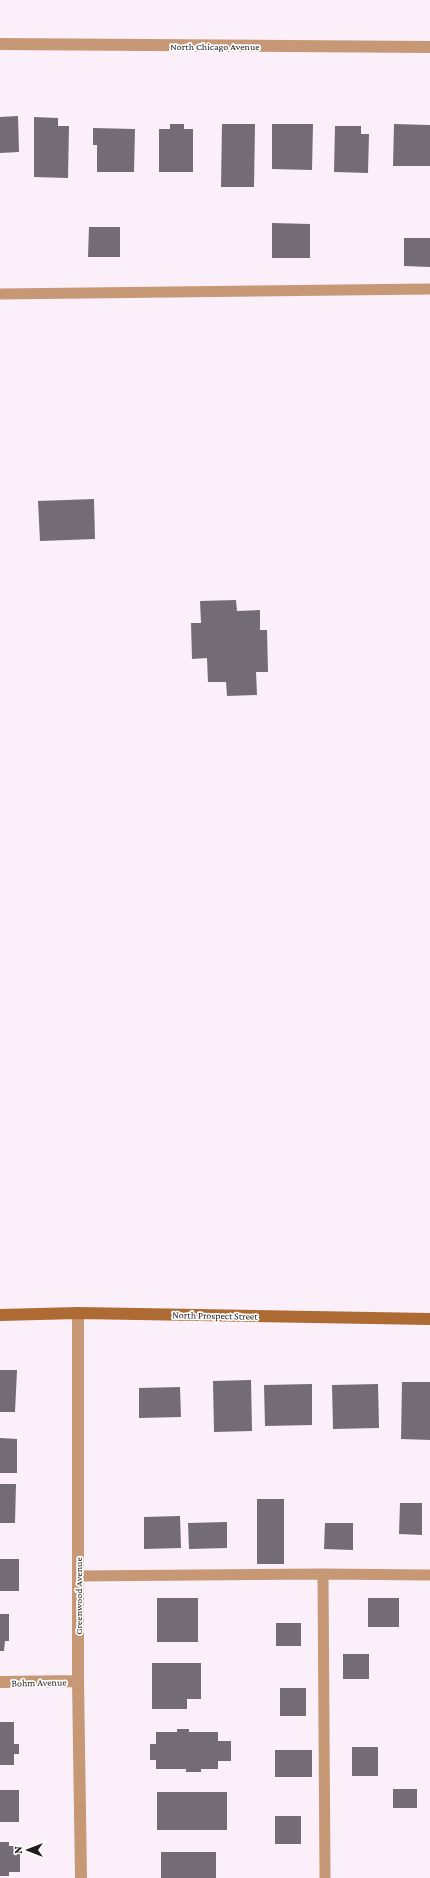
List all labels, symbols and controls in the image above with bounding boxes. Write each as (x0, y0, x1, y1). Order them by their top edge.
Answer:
street label: North Chicago Avenue (170, 41, 260, 52)
street label: North Prospect Street (172, 1309, 258, 1322)
street label: Greenwood Avenue (73, 1557, 84, 1635)
street label: Bohm Avenue (11, 1677, 67, 1688)
north arrow (8, 1830, 48, 1870)
text: N (12, 1846, 24, 1854)

